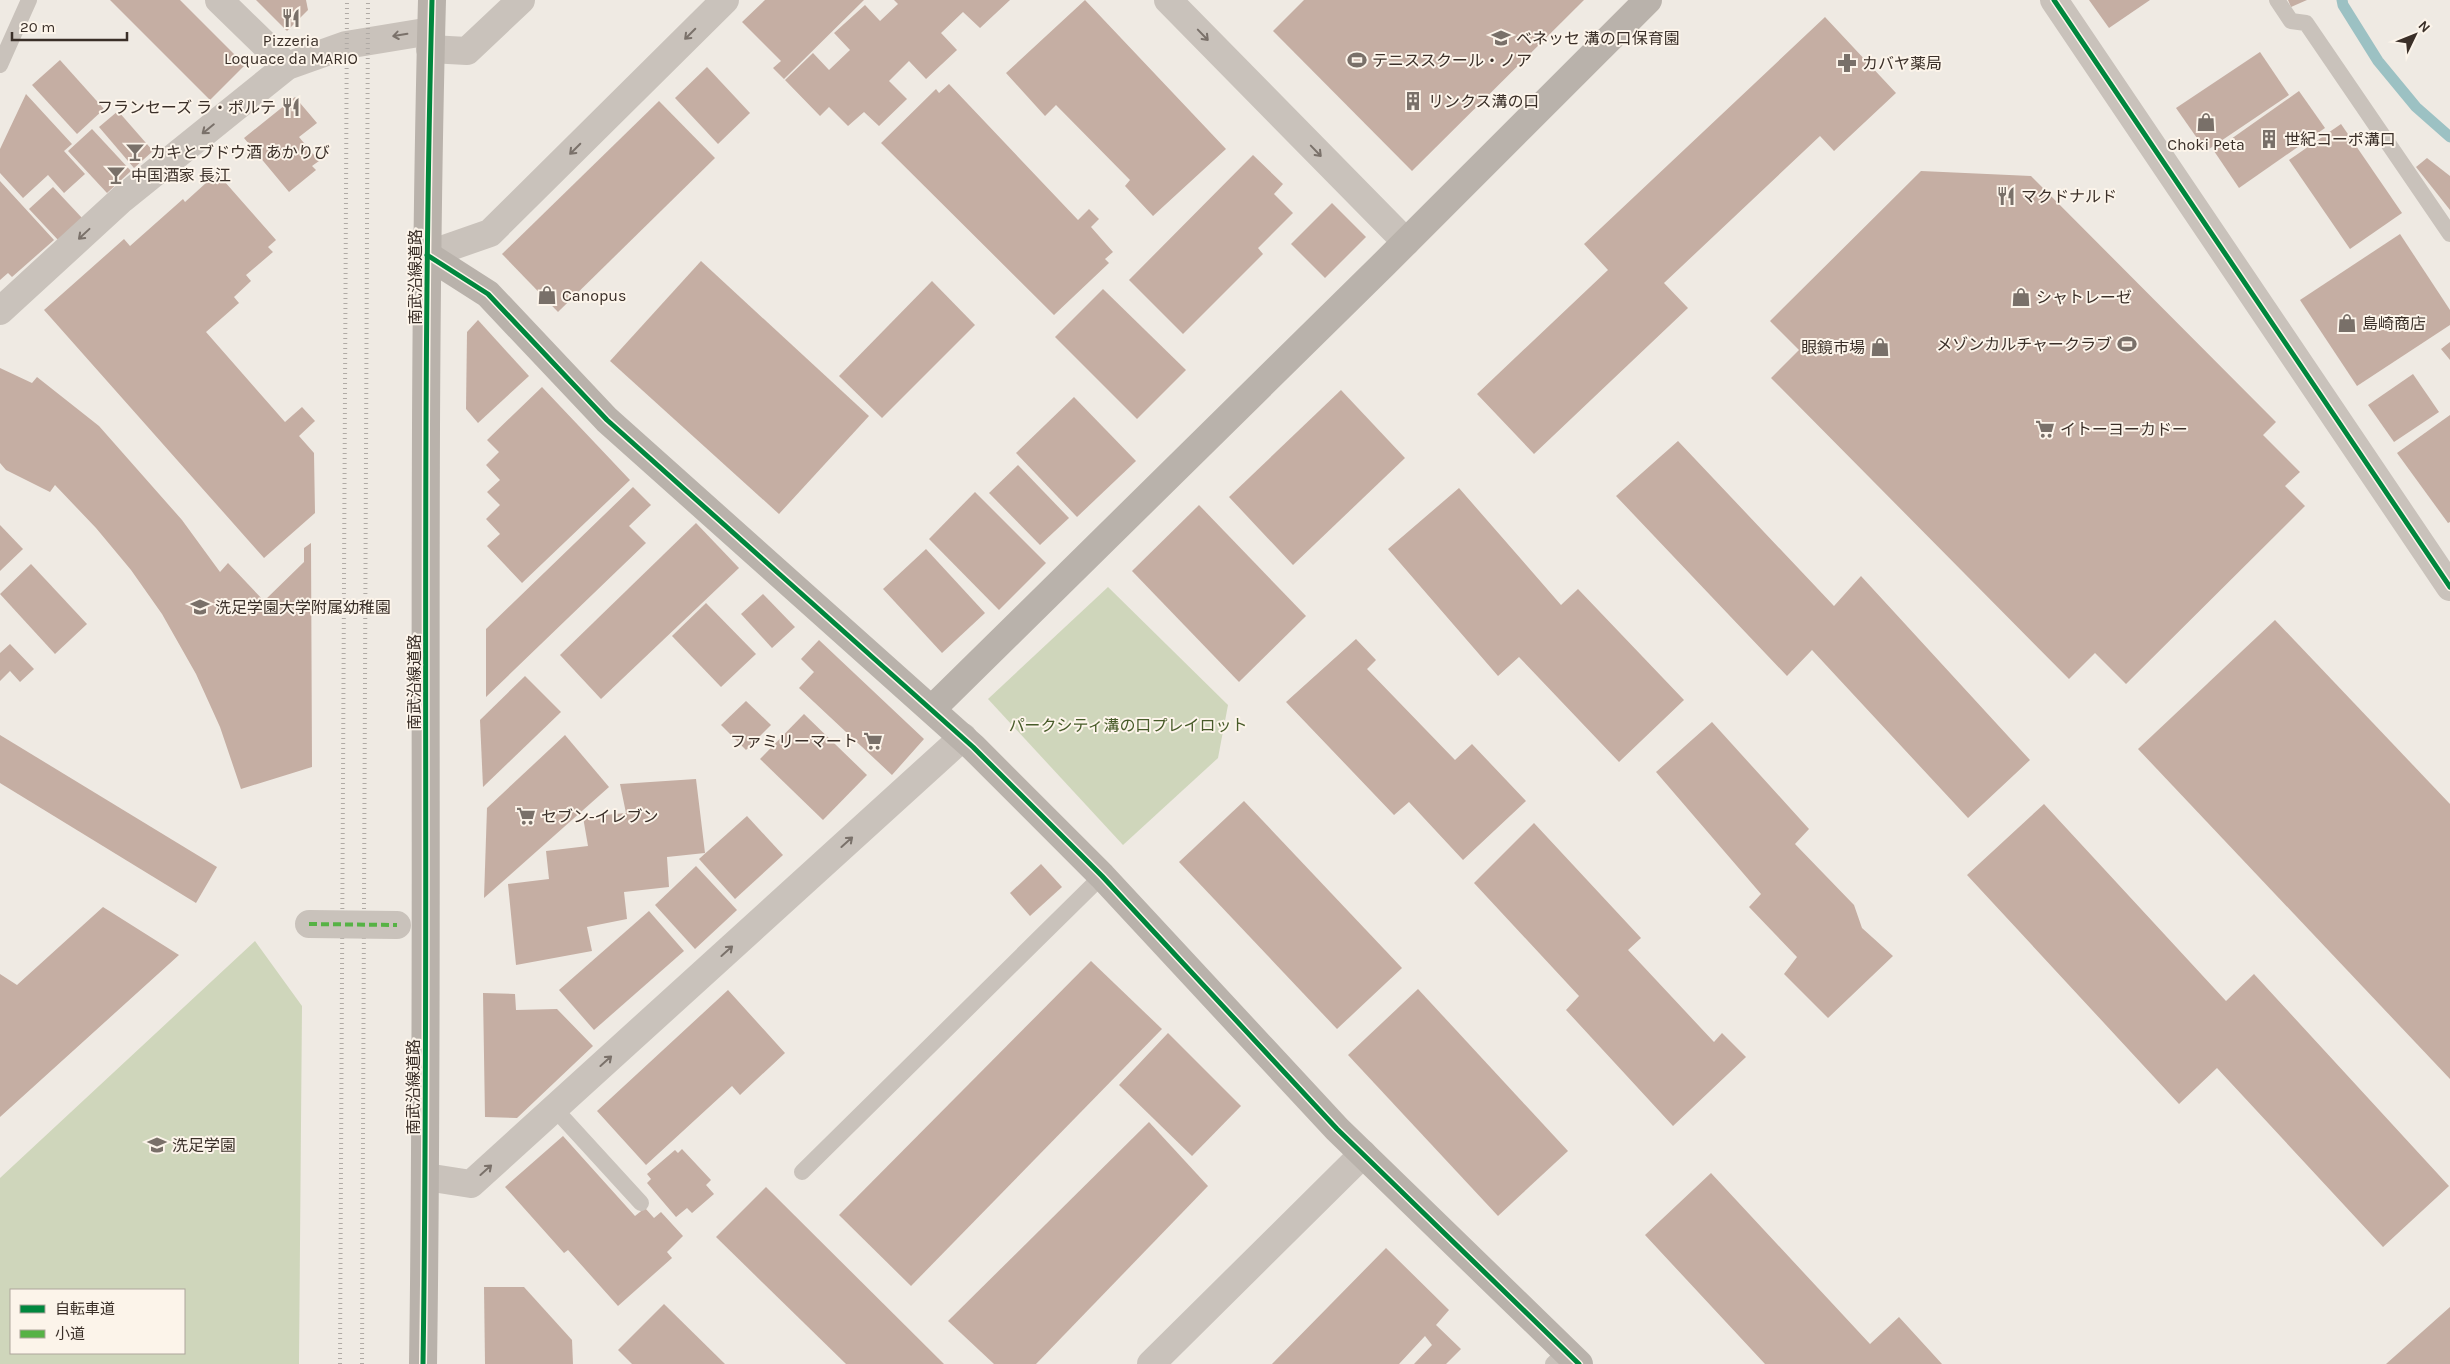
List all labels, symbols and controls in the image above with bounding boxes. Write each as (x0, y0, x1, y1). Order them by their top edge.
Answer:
restaurant icon: Pizzeria Loquace da MARIO (280, 7, 302, 29)
scale bar (12, 10, 128, 42)
north arrow (2390, 10, 2440, 60)
text: N (2414, 17, 2434, 36)
text: 20 m (20, 18, 55, 36)
school or university icon: ベネッセ 溝の口保育園 (1490, 27, 1512, 49)
one-way arrow (684, 28, 696, 41)
one-way arrow (1196, 29, 1209, 41)
place label: ベネッセ 溝の口保育園 (1516, 29, 1680, 48)
place label: Pizzeria Loquace da MARIO (224, 31, 358, 68)
one-way arrow (392, 31, 408, 41)
sports icon: テニススクール・ノア (1346, 49, 1368, 71)
place label: テニススクール・ノア (1372, 51, 1532, 70)
pharmacy icon: カバヤ薬局 (1836, 52, 1858, 74)
place label: カバヤ薬局 (1862, 54, 1942, 73)
building icon: リンクス溝の口 (1402, 90, 1424, 112)
place label: リンクス溝の口 (1428, 92, 1540, 111)
restaurant icon: フランセーズ ラ・ポルテ (280, 96, 302, 118)
place label: フランセーズ ラ・ポルテ (97, 98, 276, 117)
shop icon: Choki Peta (2195, 111, 2217, 133)
one-way arrow (202, 124, 215, 135)
building icon: 世紀コーポ溝口 (2258, 128, 2280, 150)
place label: 世紀コーポ溝口 (2284, 130, 2396, 149)
place label: Choki Peta (2167, 135, 2245, 154)
bar icon: カキとブドウ酒 あかりび (124, 141, 146, 163)
place label: カキとブドウ酒 あかりび (150, 143, 330, 162)
one-way arrow (569, 143, 581, 155)
one-way arrow (1310, 145, 1323, 157)
bar icon: 中国酒家 長江 (105, 164, 127, 186)
place label: 中国酒家 長江 (131, 166, 231, 185)
restaurant icon: マクドナルド (1995, 185, 2017, 207)
place label: マクドナルド (2021, 187, 2117, 206)
one-way arrow (77, 228, 90, 240)
street label: 南武沿線道路 (406, 229, 425, 325)
shop icon: Canopus (536, 284, 558, 306)
place label: Canopus (562, 286, 626, 305)
shop icon: シャトレーゼ (2010, 286, 2032, 308)
place label: シャトレーゼ (2036, 288, 2132, 307)
shop icon: 島崎商店 (2336, 312, 2358, 334)
place label: 島崎商店 (2362, 314, 2426, 333)
sports icon: メゾンカルチャークラブ (2116, 333, 2138, 355)
place label: メゾンカルチャークラブ (1936, 335, 2112, 354)
shop icon: 眼鏡市場 (1869, 336, 1891, 358)
place label: 眼鏡市場 (1801, 338, 1865, 357)
supermarket icon: イトーヨーカドー (2034, 418, 2056, 440)
place label: イトーヨーカドー (2060, 420, 2188, 439)
school or university icon: 洗足学園大学附属幼稚園 (189, 596, 211, 618)
place label: 洗足学園大学附属幼稚園 (215, 598, 391, 617)
street label: 南武沿線道路 (405, 634, 424, 730)
park label: パークシティ溝の口プレイロット (1008, 716, 1248, 735)
supermarket icon: ファミリーマート (862, 730, 884, 752)
place label: ファミリーマート (730, 732, 858, 751)
supermarket icon: セブン-イレブン (515, 805, 537, 827)
place label: セブン-イレブン (541, 807, 659, 826)
one-way arrow (841, 836, 854, 848)
one-way arrow (720, 946, 733, 957)
street label: 南武沿線道路 (404, 1039, 423, 1135)
one-way arrow (600, 1055, 613, 1067)
school or university icon: 洗足学園 (146, 1134, 168, 1156)
place label: 洗足学園 (172, 1136, 236, 1155)
one-way arrow (480, 1164, 493, 1176)
legend (10, 1289, 185, 1354)
text: 自転車道 (55, 1300, 115, 1318)
text: 小道 (55, 1325, 85, 1343)

